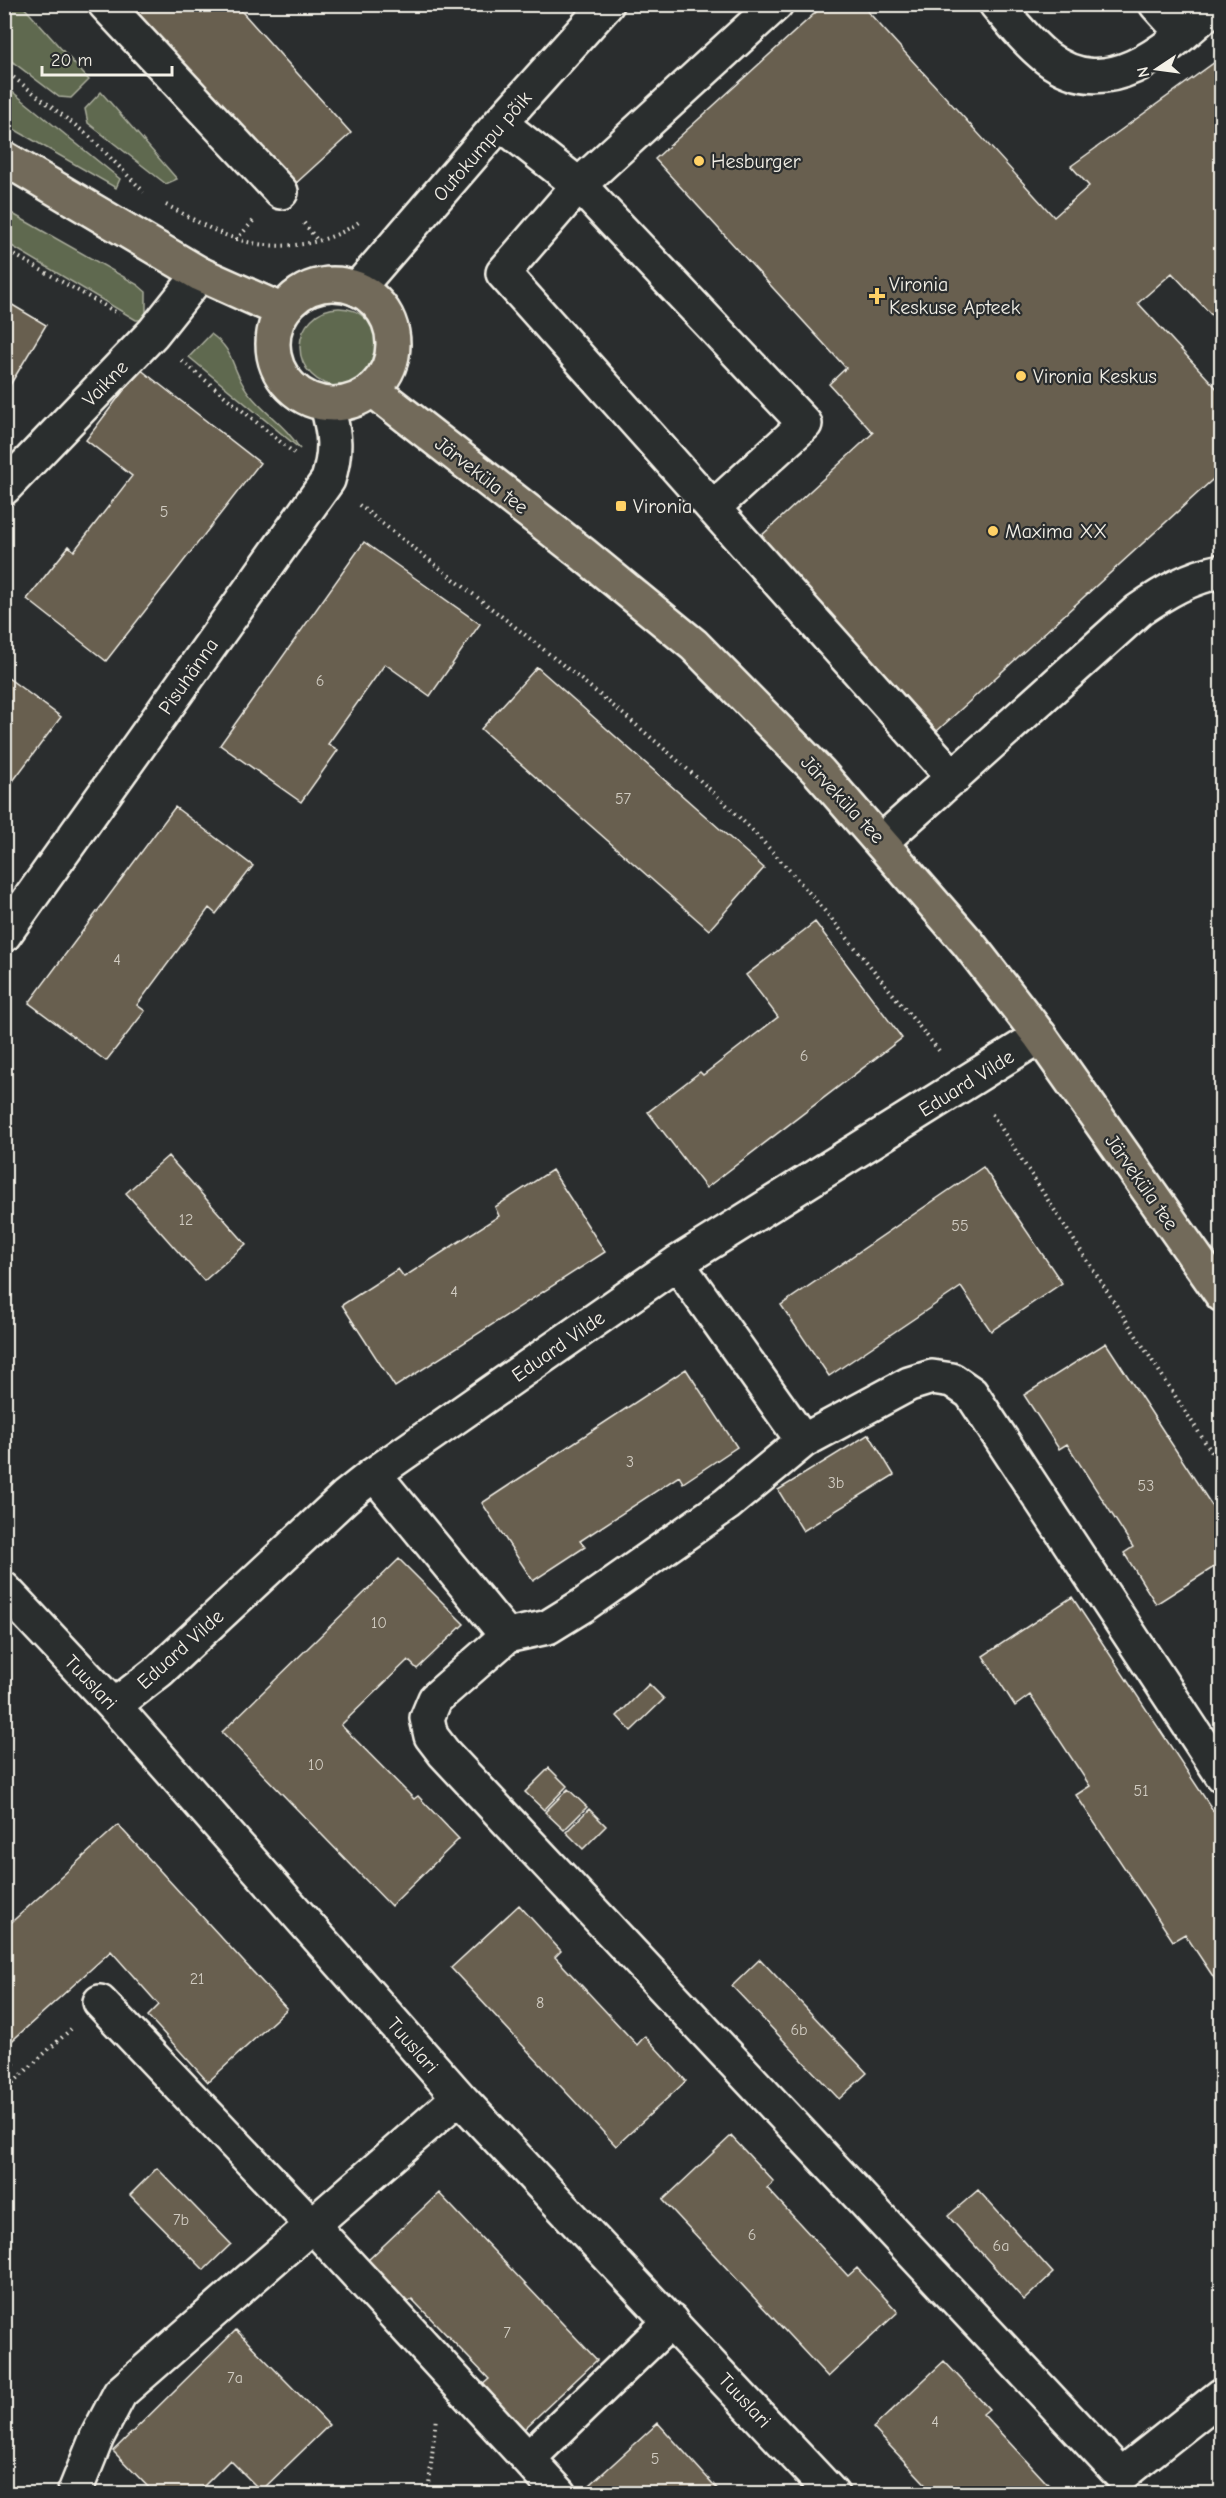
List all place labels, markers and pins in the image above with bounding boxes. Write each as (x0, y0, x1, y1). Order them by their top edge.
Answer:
place label: Hesburger (711, 150, 801, 173)
marker: Hesburger (692, 154, 706, 168)
place label: Vironia Keskuse Apteek (889, 273, 1021, 319)
marker: Vironia Keskuse Apteek (870, 289, 884, 303)
place label: Vironia Keskus (1033, 365, 1157, 388)
marker: Vironia Keskus (1014, 369, 1028, 383)
place label: Vironia (633, 495, 692, 518)
marker: Vironia (614, 499, 628, 513)
place label: Maxima XX (1005, 520, 1107, 543)
marker: Maxima XX (986, 524, 1000, 538)

